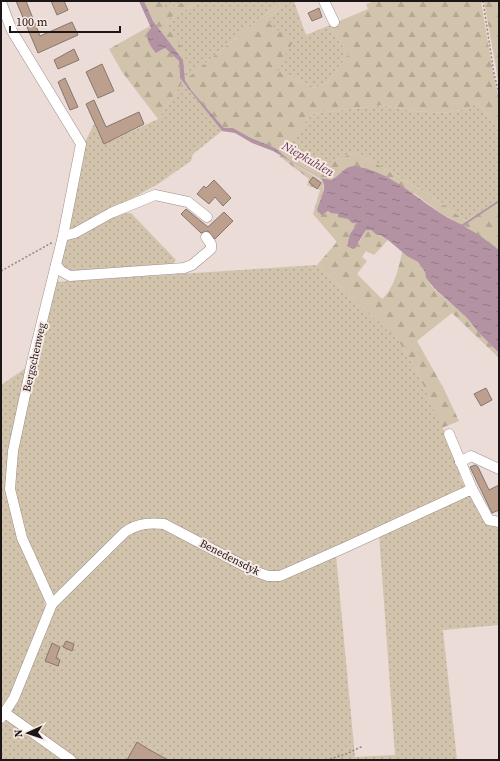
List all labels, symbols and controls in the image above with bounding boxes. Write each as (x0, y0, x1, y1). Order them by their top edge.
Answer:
scale bar (10, 8, 120, 34)
text: 100 m (16, 14, 48, 30)
water label: Niepkuhlen (278, 137, 337, 180)
street label: Bergschenweg (19, 321, 50, 393)
street label: Benedensdyk (197, 536, 263, 579)
north arrow (8, 713, 48, 753)
text: N (11, 729, 26, 738)

